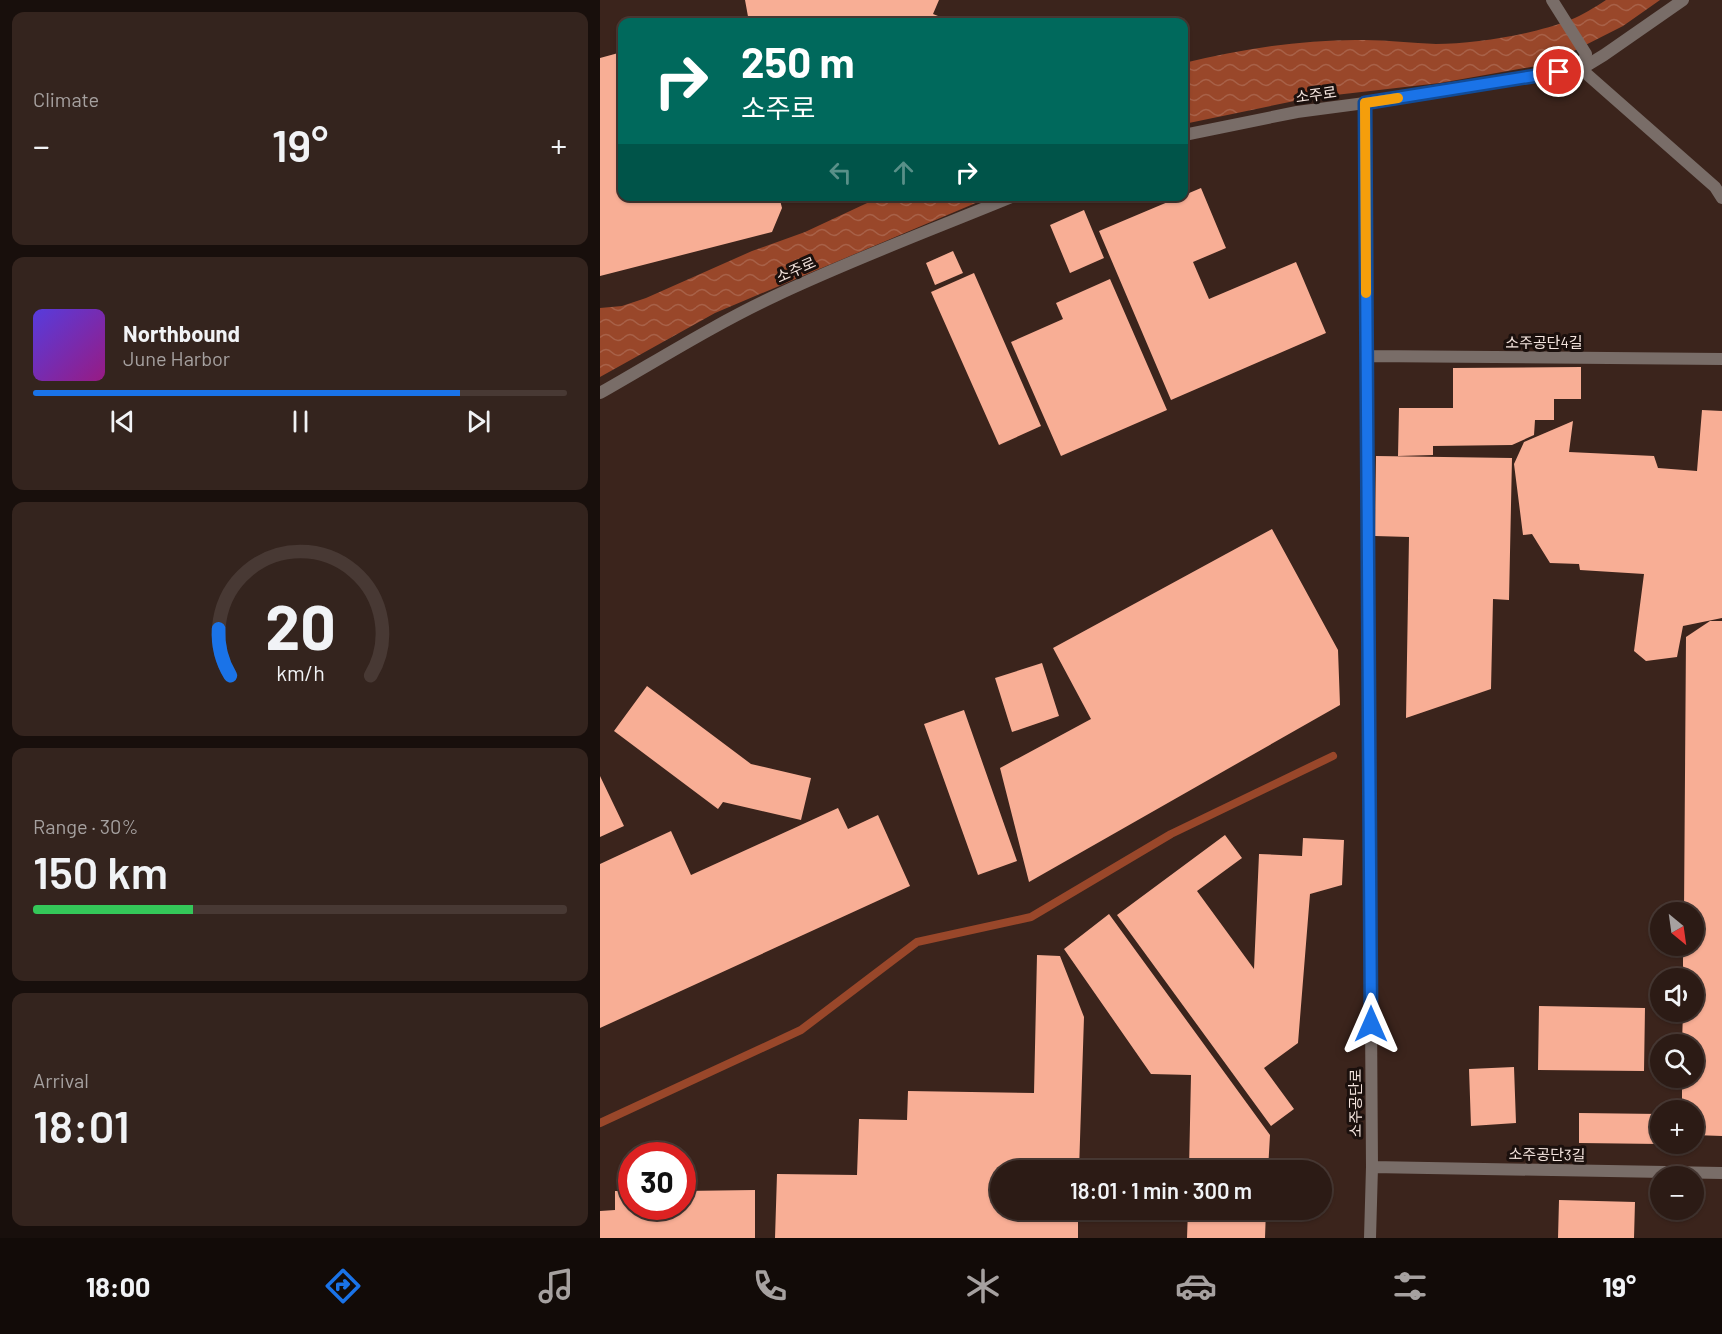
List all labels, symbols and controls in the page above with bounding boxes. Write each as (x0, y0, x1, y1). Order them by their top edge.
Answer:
text: 250 m (741, 36, 855, 86)
icon: right (642, 42, 720, 120)
pin (1533, 46, 1584, 97)
icon: arrive (1542, 55, 1575, 88)
street label: 소주로 (1294, 82, 1338, 106)
text: Climate (33, 87, 99, 111)
text: 소주로 (741, 91, 816, 123)
text: 19° (272, 117, 328, 171)
text: − (33, 125, 50, 165)
text: + (551, 125, 567, 165)
icon: left (824, 156, 857, 189)
icon: ahead (887, 156, 920, 189)
icon: right (950, 156, 983, 189)
street label: 소주로 (773, 252, 818, 286)
text: Northbound (123, 320, 240, 346)
street label: 소주공단4길 (1505, 333, 1583, 351)
text: June Harbor (123, 346, 230, 370)
icon: previous (106, 405, 139, 438)
icon: pause (284, 405, 317, 438)
icon: next (462, 405, 495, 438)
text: 20 (265, 588, 335, 662)
text: km/h (276, 660, 324, 685)
text: Range · 30% (33, 814, 138, 838)
text: 150 km (33, 844, 168, 898)
north arrow (1650, 902, 1704, 956)
map controls (1650, 902, 1704, 1220)
button: sound (1650, 968, 1704, 1022)
position arrow (1339, 992, 1403, 1056)
button: search (1650, 1034, 1704, 1088)
text: Arrival (33, 1068, 89, 1092)
street label: 소주공단로 (1346, 1068, 1364, 1138)
text: 18:01 (33, 1098, 130, 1152)
button: + (1650, 1100, 1704, 1154)
speed limit sign: 30 (618, 1142, 696, 1220)
street label: 소주공단3길 (1508, 1144, 1586, 1164)
button: − (1650, 1166, 1704, 1220)
text: 18:01 · 1 min · 300 m (1070, 1177, 1252, 1203)
icon: directions (322, 1265, 364, 1307)
icon: music (535, 1265, 577, 1307)
icon: phone (749, 1265, 791, 1307)
icon: climate (962, 1265, 1004, 1307)
icon: car (1175, 1265, 1217, 1307)
icon: filters (1389, 1265, 1431, 1307)
text: 18:00 (86, 1270, 150, 1302)
text: 19° (1602, 1270, 1636, 1302)

